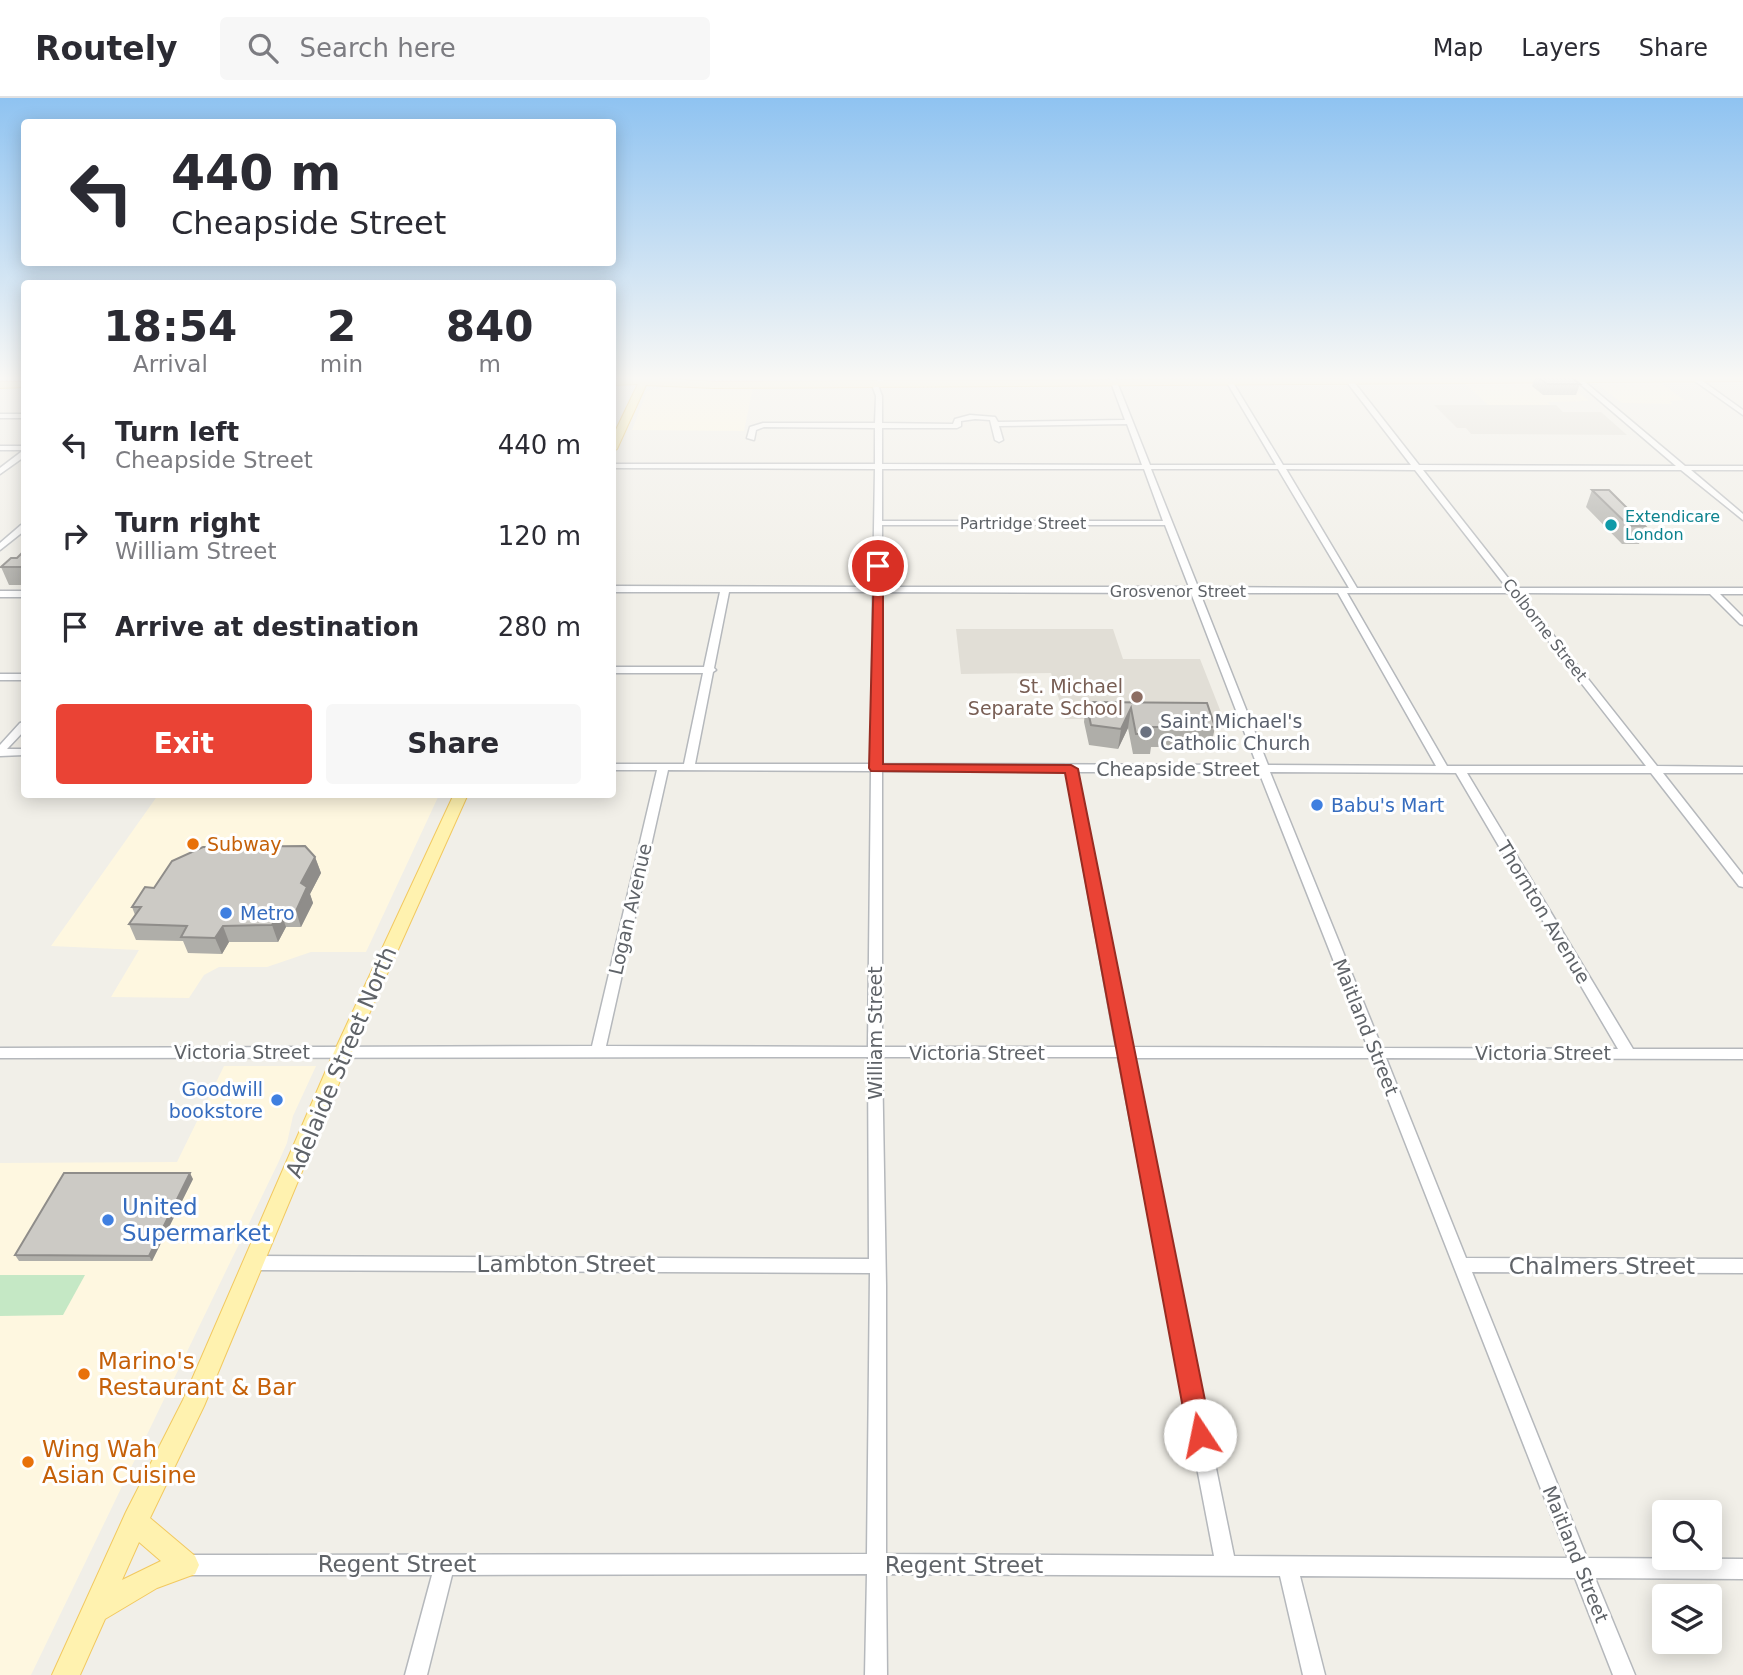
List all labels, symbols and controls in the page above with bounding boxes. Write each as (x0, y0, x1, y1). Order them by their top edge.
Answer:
search box (220, 17, 710, 80)
text: Routely (35, 29, 178, 68)
icon: search (244, 29, 282, 67)
text: Search here (300, 33, 456, 63)
text: Map (1433, 34, 1483, 62)
text: Layers (1521, 34, 1601, 62)
text: Share (1639, 34, 1708, 62)
text: 440 m (171, 145, 341, 202)
icon: left (56, 147, 147, 238)
text: Cheapside Street (171, 204, 446, 242)
text: 18:54 (104, 302, 237, 351)
text: 2 (327, 302, 356, 351)
text: 840 (446, 302, 533, 351)
text: Arrival (133, 351, 208, 377)
text: min (320, 351, 363, 377)
text: m (478, 351, 501, 377)
text: Turn left (115, 417, 239, 447)
icon: left (56, 426, 94, 464)
text: 440 m (498, 430, 581, 460)
text: Cheapside Street (115, 447, 313, 473)
place label: Extendicare London (1625, 507, 1720, 544)
text: Turn right (115, 508, 260, 538)
street label: Partridge Street (960, 514, 1086, 533)
icon: right (56, 517, 94, 555)
marker: Extendicare London (1603, 517, 1619, 533)
text: 120 m (498, 521, 581, 551)
pin (848, 536, 908, 596)
text: William Street (115, 538, 277, 564)
icon: arrive (859, 547, 897, 585)
street label: Colborne Street (1499, 575, 1591, 685)
street label: Grosvenor Street (1110, 582, 1246, 601)
icon: arrive (56, 608, 94, 646)
text: Arrive at destination (115, 612, 419, 642)
text: 280 m (498, 612, 581, 642)
place label: St. Michael Separate School (968, 675, 1123, 719)
marker: St. Michael Separate School (1129, 689, 1145, 705)
button: Exit (56, 704, 312, 784)
button: Share (326, 704, 581, 784)
place label: Saint Michael's Catholic Church (1160, 710, 1310, 754)
marker: Saint Michael's Catholic Church (1138, 724, 1154, 740)
street label: Cheapside Street (1096, 758, 1260, 780)
place label: Babu's Mart (1331, 794, 1444, 816)
marker: Babu's Mart (1309, 797, 1325, 813)
place label: Subway (207, 833, 282, 855)
marker: Subway (185, 836, 201, 852)
street label: Thornton Avenue (1492, 836, 1595, 987)
street label: Logan Avenue (604, 841, 656, 977)
place label: Metro (240, 902, 295, 924)
marker: Metro (218, 905, 234, 921)
street label: Adelaide Street North (280, 943, 402, 1181)
street label: Maitland Street (1329, 955, 1403, 1099)
street label: William Street (864, 966, 886, 1100)
street label: Victoria Street (174, 1041, 310, 1063)
street label: Victoria Street (909, 1042, 1045, 1064)
street label: Victoria Street (1475, 1042, 1611, 1064)
place label: Goodwill bookstore (169, 1078, 263, 1122)
marker: Goodwill bookstore (269, 1092, 285, 1108)
place label: United Supermarket (122, 1194, 271, 1246)
marker: United Supermarket (100, 1212, 116, 1228)
street label: Lambton Street (477, 1251, 655, 1277)
street label: Chalmers Street (1509, 1253, 1695, 1279)
place label: Marino's Restaurant & Bar (98, 1348, 296, 1400)
marker: Marino's Restaurant & Bar (76, 1366, 92, 1382)
position arrow (1163, 1398, 1237, 1472)
place label: Wing Wah Asian Cuisine (42, 1436, 196, 1488)
marker: Wing Wah Asian Cuisine (20, 1454, 36, 1470)
street label: Maitland Street (1539, 1482, 1613, 1626)
map controls (1652, 1500, 1722, 1654)
button: search (1652, 1500, 1722, 1570)
street label: Regent Street (318, 1551, 476, 1577)
street label: Regent Street (885, 1552, 1043, 1578)
button: layers (1652, 1584, 1722, 1654)

